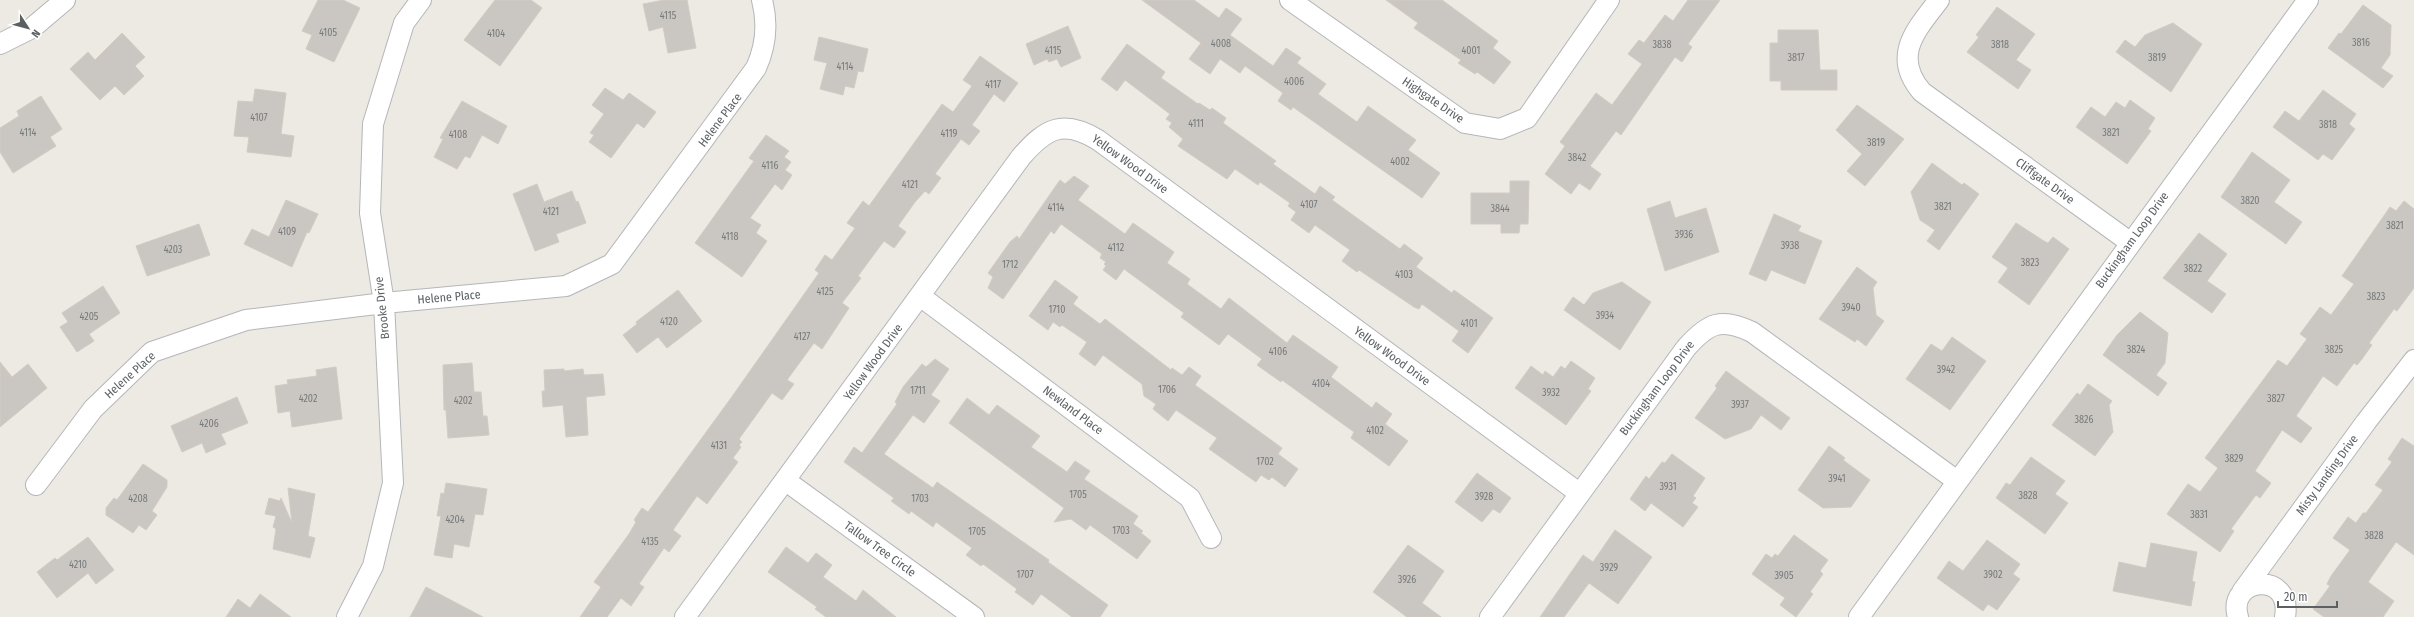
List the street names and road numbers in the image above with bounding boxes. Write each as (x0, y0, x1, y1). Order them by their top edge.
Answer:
street label: Highgate Drive (1399, 74, 1467, 126)
street label: Helene Place (695, 90, 745, 149)
street label: Yellow Wood Drive (1089, 132, 1171, 196)
street label: Cliffgate Drive (2013, 155, 2077, 207)
street label: Buckingham Loop Drive (2093, 189, 2172, 291)
street label: Brooke Drive (372, 276, 392, 340)
street label: Helene Place (417, 287, 481, 307)
street label: Yellow Wood Drive (841, 321, 905, 403)
street label: Yellow Wood Drive (1351, 324, 1433, 388)
street label: Buckingham Loop Drive (1617, 338, 1697, 438)
street label: Helene Place (102, 349, 158, 401)
street label: Newland Place (1040, 383, 1106, 437)
street label: Misty Landing Drive (2293, 432, 2361, 518)
street label: Tallow Tree Circle (842, 518, 918, 580)

